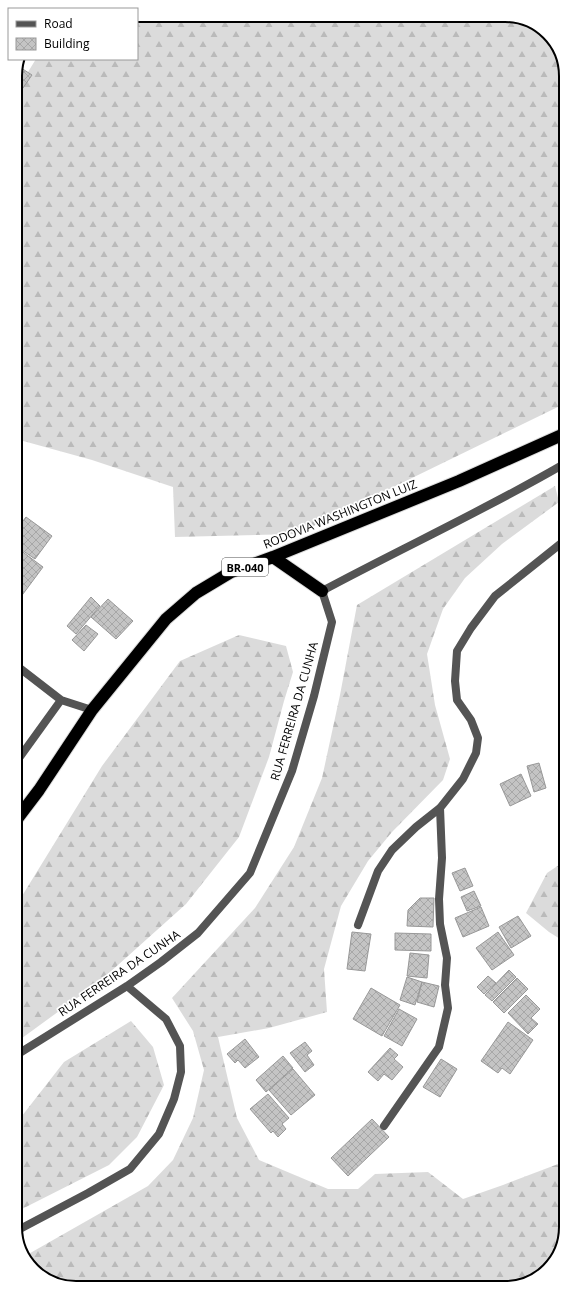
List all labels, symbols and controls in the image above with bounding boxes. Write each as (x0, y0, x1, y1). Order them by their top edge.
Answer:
legend (8, 8, 138, 60)
text: Road (44, 15, 73, 32)
text: Building (44, 35, 90, 52)
street label: RODOVIA WASHINGTON LUIZ (261, 475, 420, 553)
road number: BR-040 (222, 558, 268, 576)
street label: RUA FERREIRA DA CUNHA (266, 639, 322, 782)
street label: RUA FERREIRA DA CUNHA (55, 926, 184, 1020)

